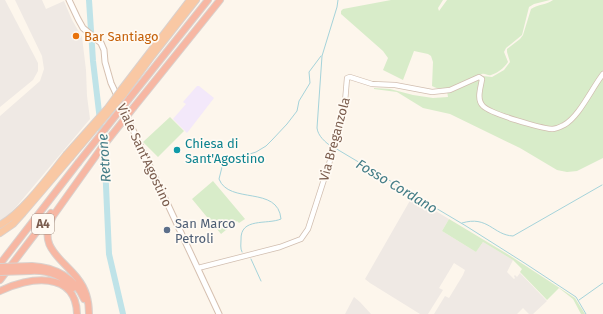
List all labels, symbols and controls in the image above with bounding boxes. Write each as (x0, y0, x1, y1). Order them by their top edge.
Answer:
place label: Bar Santiago (84, 29, 159, 44)
marker: Bar Santiago (71, 31, 81, 41)
street label: Via Breganzola (316, 96, 353, 183)
street label: Viale Sant'Agostino (114, 101, 175, 209)
water label: Retrone (94, 133, 115, 183)
place label: Chiesa di Sant'Agostino (185, 136, 265, 166)
marker: Chiesa di Sant'Agostino (172, 145, 182, 155)
water label: Fosso Cordano (353, 156, 440, 217)
road number: A4 (32, 214, 54, 234)
place label: San Marco Petroli (175, 216, 236, 246)
marker: San Marco Petroli (162, 225, 172, 235)

